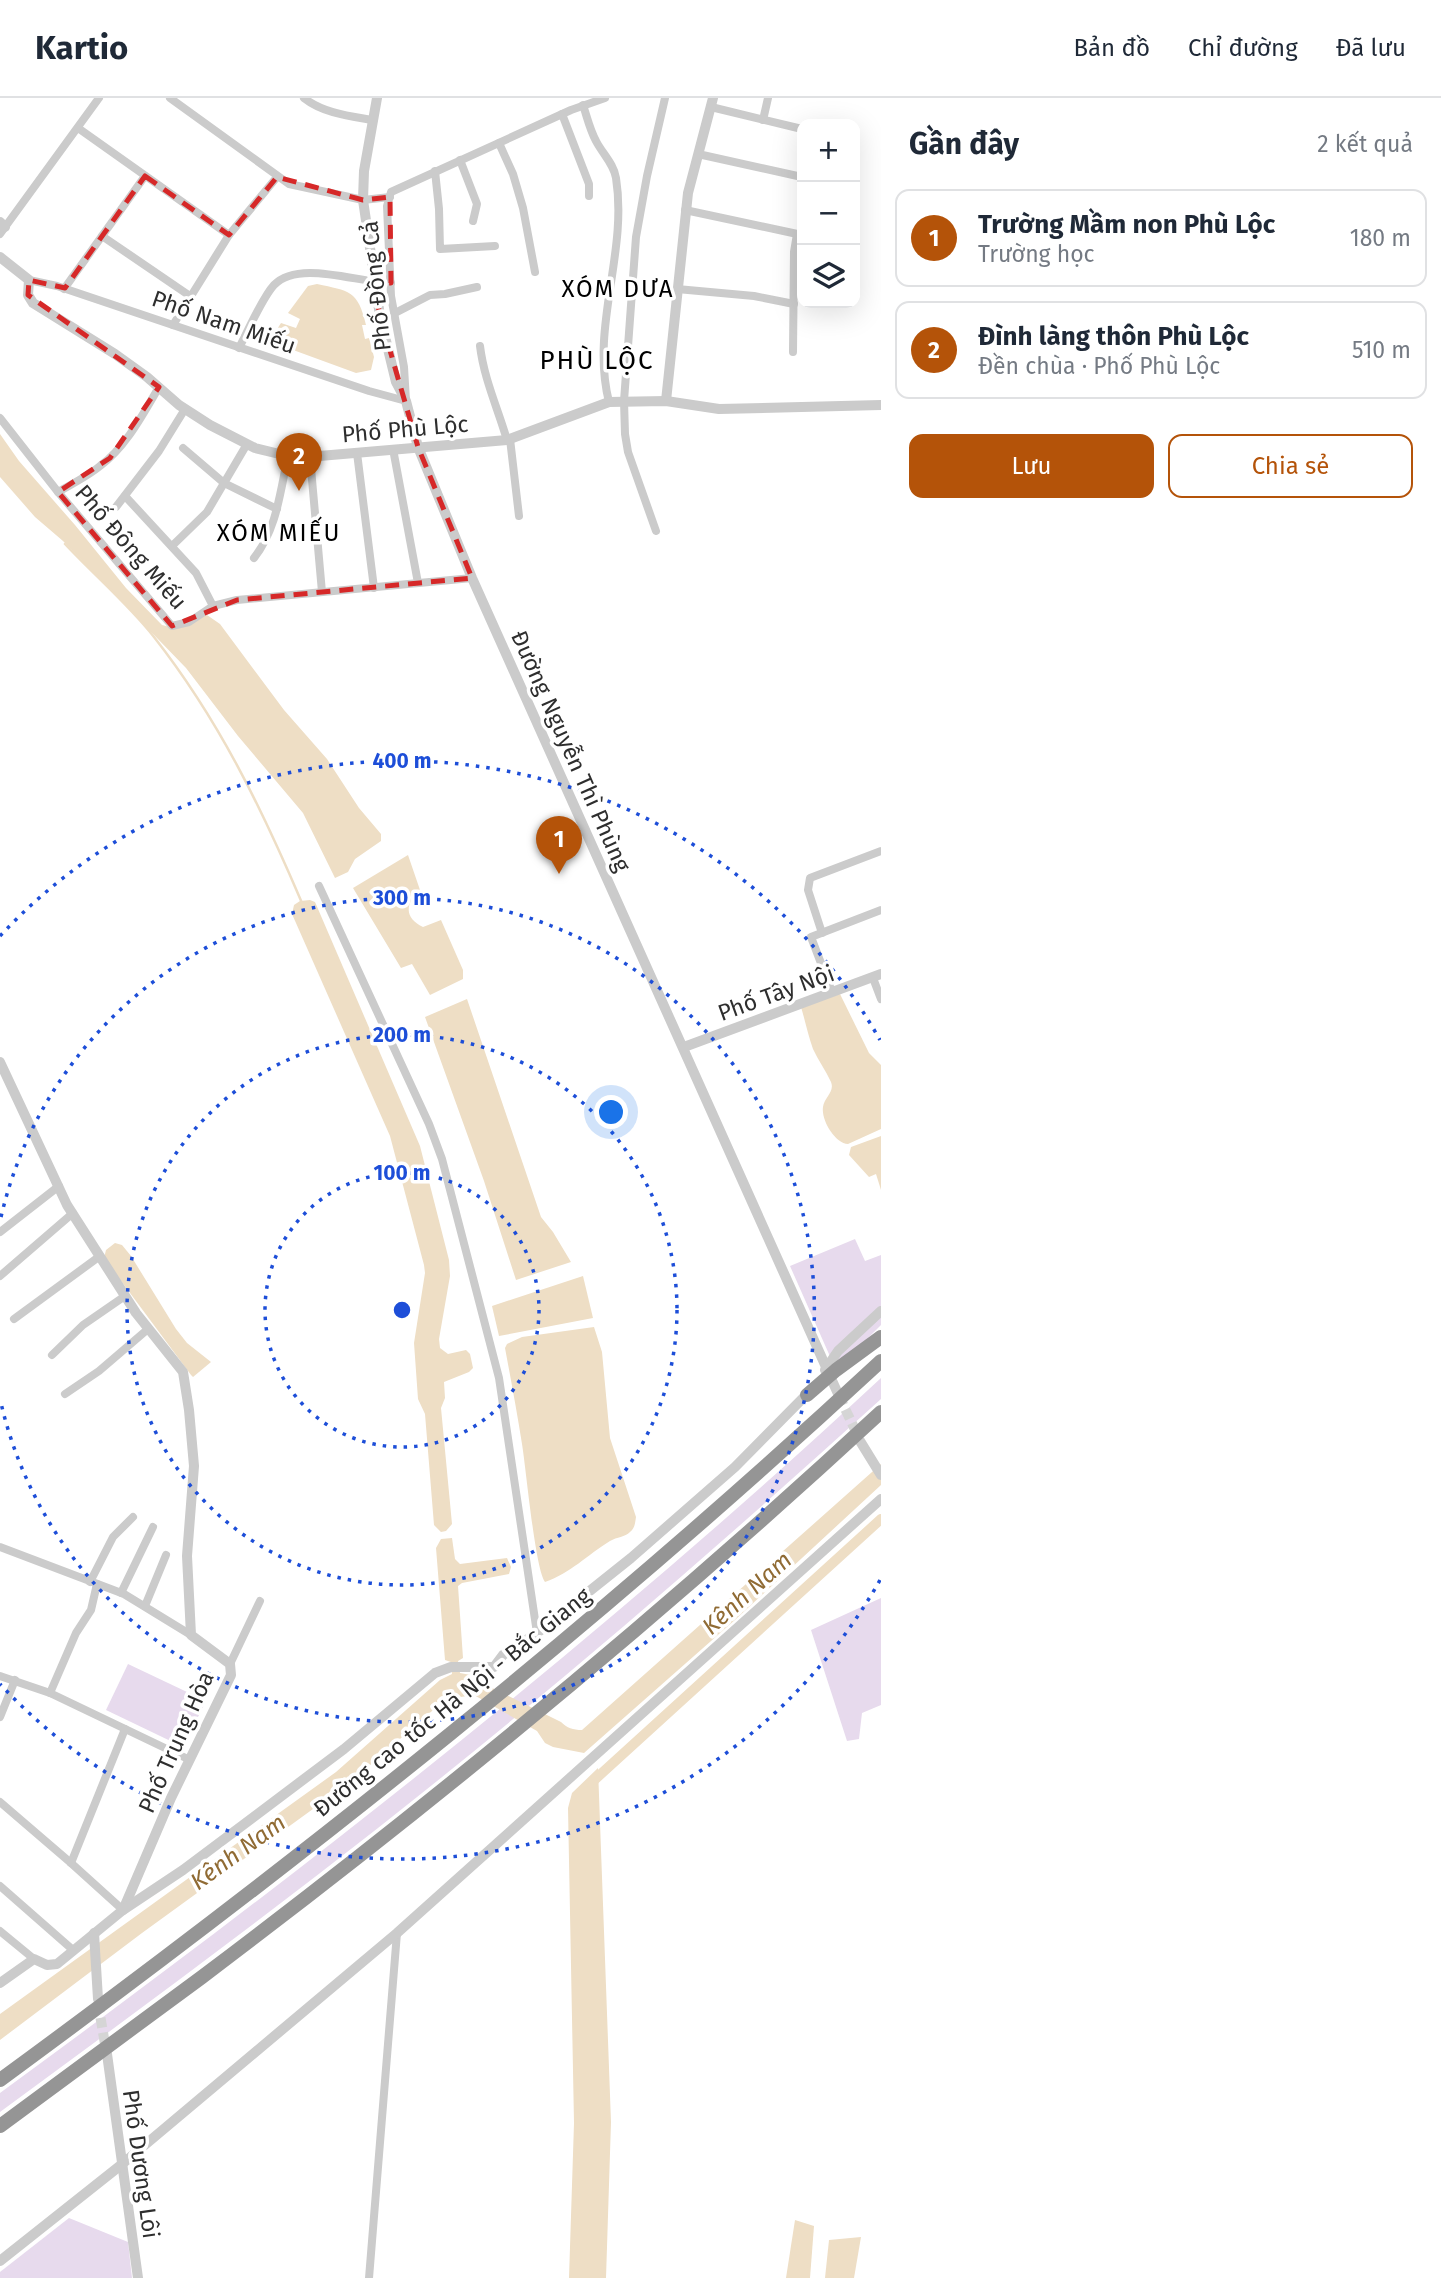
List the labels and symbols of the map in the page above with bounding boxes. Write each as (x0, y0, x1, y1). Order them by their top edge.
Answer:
street label: Phố Đồng Cả (355, 219, 397, 353)
district label: XÓM DƯA (561, 274, 675, 303)
street label: Phố Nam Miếu (148, 284, 300, 360)
district label: PHÙ LỘC (539, 345, 655, 376)
street label: Phố Phù Lộc (340, 410, 470, 448)
pin: 2 (276, 433, 322, 491)
street label: Phố Đông Miếu (69, 479, 193, 615)
district label: XÓM MIẾU (217, 516, 341, 547)
street label: Đường Nguyễn Thì Phùng (505, 626, 637, 876)
text: 400 m (372, 748, 432, 774)
pin: 1 (536, 816, 582, 874)
text: 300 m (372, 885, 431, 911)
street label: Phố Tây Nội (714, 959, 838, 1027)
text: 200 m (373, 1022, 431, 1048)
your location (594, 1095, 628, 1129)
text: 100 m (373, 1160, 431, 1186)
centre of rings (390, 1298, 414, 1322)
water label: Kênh Nam (697, 1546, 797, 1640)
street label: Đường cao tốc Hà Nội - Bắc Giang (307, 1581, 596, 1823)
street label: Phố Trung Hòa (132, 1667, 220, 1817)
water label: Kênh Nam (185, 1808, 291, 1896)
street label: Phố Dương Lôi (117, 2088, 165, 2240)

